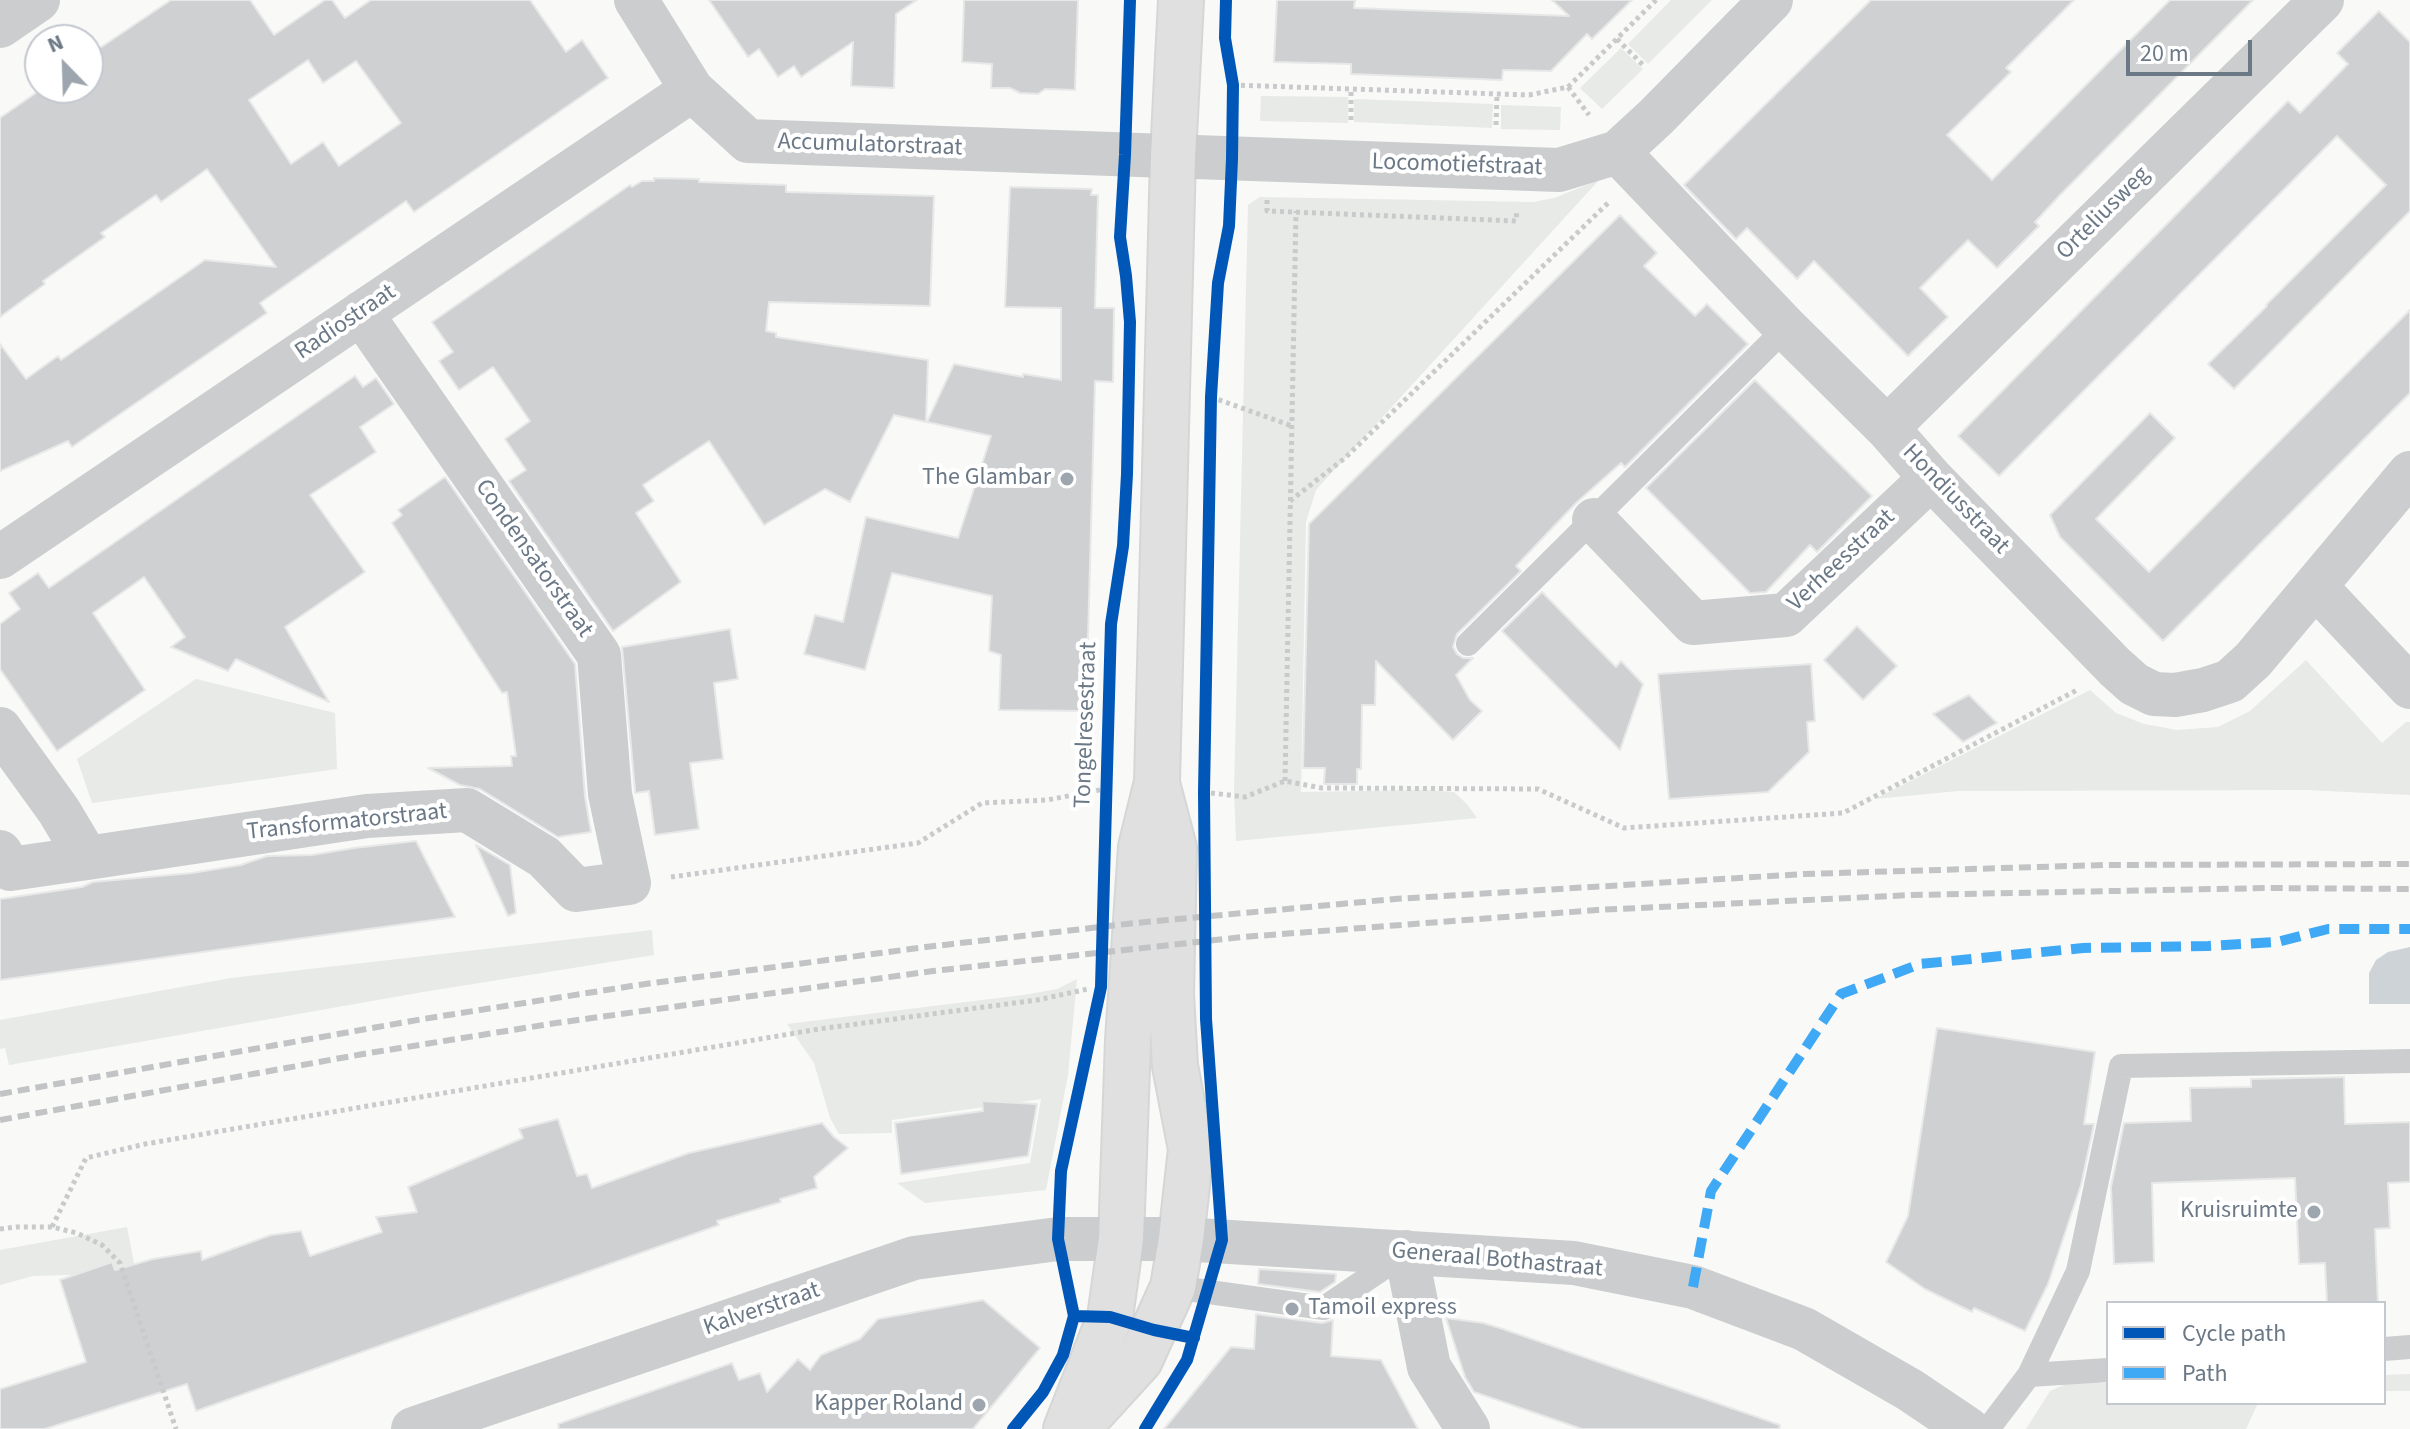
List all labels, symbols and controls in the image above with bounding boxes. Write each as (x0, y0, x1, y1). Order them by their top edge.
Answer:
north arrow (24, 24, 104, 104)
scale bar (2130, 24, 2256, 74)
text: N (42, 26, 68, 61)
text: 20 m (2140, 36, 2189, 71)
street label: Accumulatorstraat (777, 128, 963, 164)
street label: Locomotiefstraat (1371, 149, 1543, 183)
street label: Orteliusweg (2051, 161, 2157, 267)
street label: Radiostraat (290, 279, 402, 367)
street label: Hondiusstraat (1895, 439, 2015, 561)
place label: The Glambar (922, 465, 1051, 493)
marker: The Glambar (1058, 470, 1076, 488)
street label: Condensatorstraat (468, 474, 598, 644)
street label: Verheesstraat (1782, 504, 1902, 618)
street label: Tongelresestraat (1070, 641, 1104, 809)
street label: Transformatorstraat (246, 798, 448, 848)
place label: Kruisruimte (2180, 1198, 2298, 1226)
marker: Kruisruimte (2305, 1203, 2323, 1221)
street label: Generaal Bothastraat (1390, 1237, 1604, 1285)
street label: Kalverstraat (700, 1277, 824, 1343)
place label: Tamoil express (1308, 1295, 1457, 1323)
marker: Tamoil express (1283, 1300, 1301, 1318)
legend (2106, 1301, 2386, 1405)
text: Cycle path (2182, 1316, 2286, 1351)
text: Path (2182, 1356, 2228, 1391)
place label: Kapper Roland (814, 1391, 963, 1419)
marker: Kapper Roland (970, 1396, 988, 1414)

